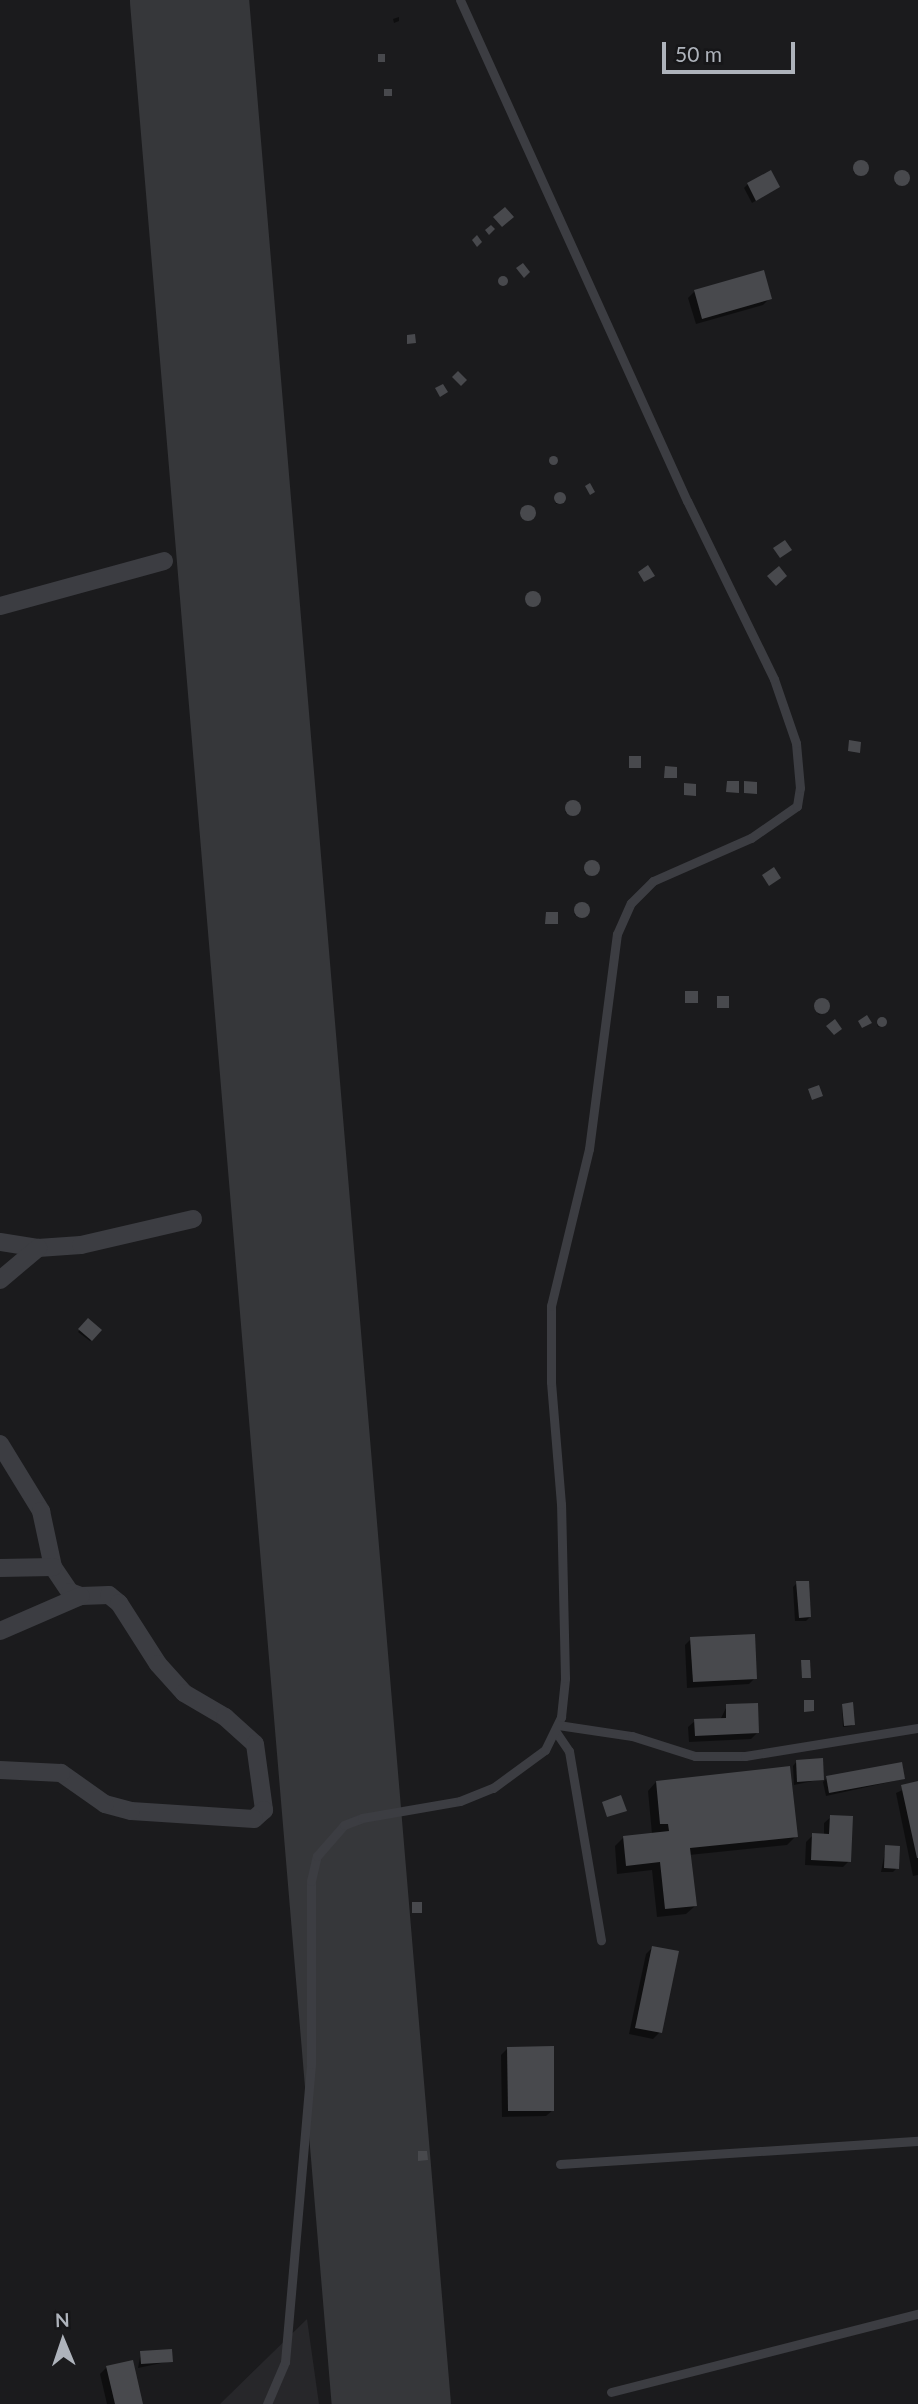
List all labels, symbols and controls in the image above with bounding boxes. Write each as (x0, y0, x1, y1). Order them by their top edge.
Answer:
scale bar (666, 28, 799, 72)
text: 50 m (675, 41, 722, 66)
north arrow (28, 2306, 98, 2376)
text: N (55, 2308, 70, 2331)

